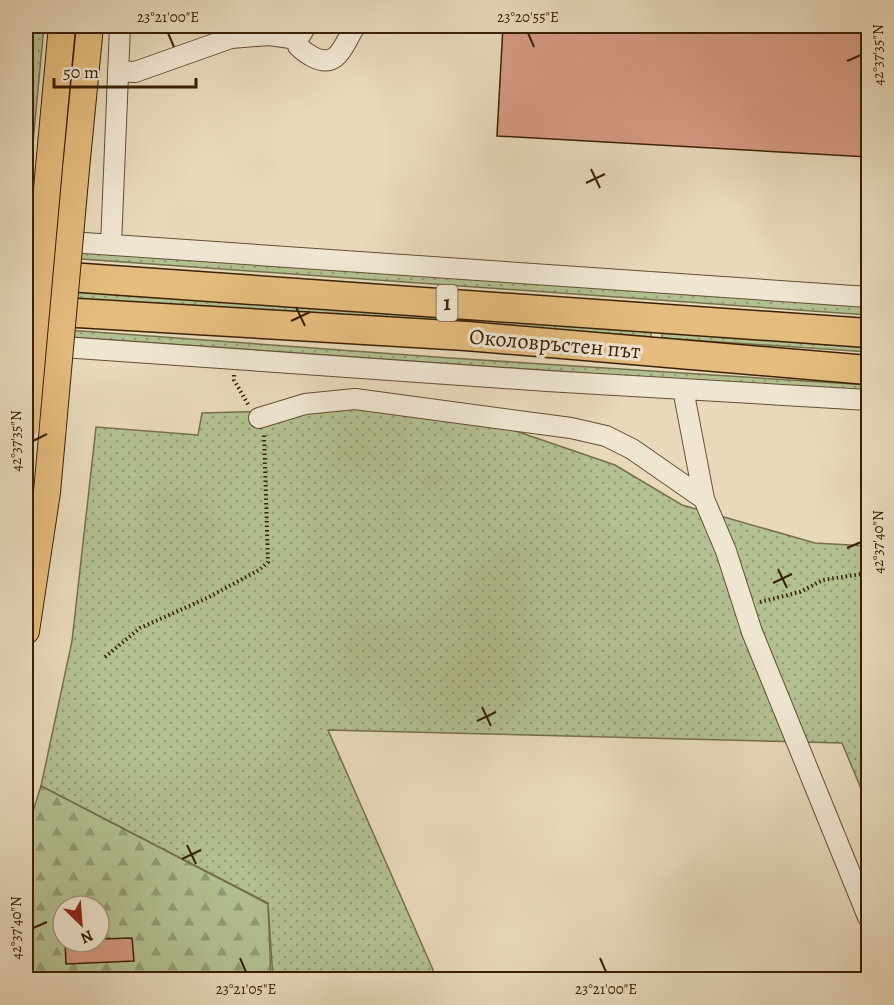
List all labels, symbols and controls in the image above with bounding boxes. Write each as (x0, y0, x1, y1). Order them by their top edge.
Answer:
text: 23°21'00"E (137, 7, 199, 27)
text: 23°20'55"E (497, 7, 559, 27)
text: 42°37'35"N (868, 24, 888, 86)
scale bar (54, 51, 196, 89)
text: 50 m (63, 60, 99, 84)
road number: 1 (436, 285, 458, 321)
street label: Околовръстен път (468, 322, 642, 366)
text: 42°37'35"N (6, 410, 26, 472)
text: 42°37'40"N (868, 510, 888, 574)
north arrow (51, 894, 111, 954)
text: 42°37'40"N (6, 896, 26, 960)
text: N (77, 924, 97, 949)
text: 23°21'05"E (216, 979, 276, 999)
text: 23°21'00"E (575, 979, 637, 999)

